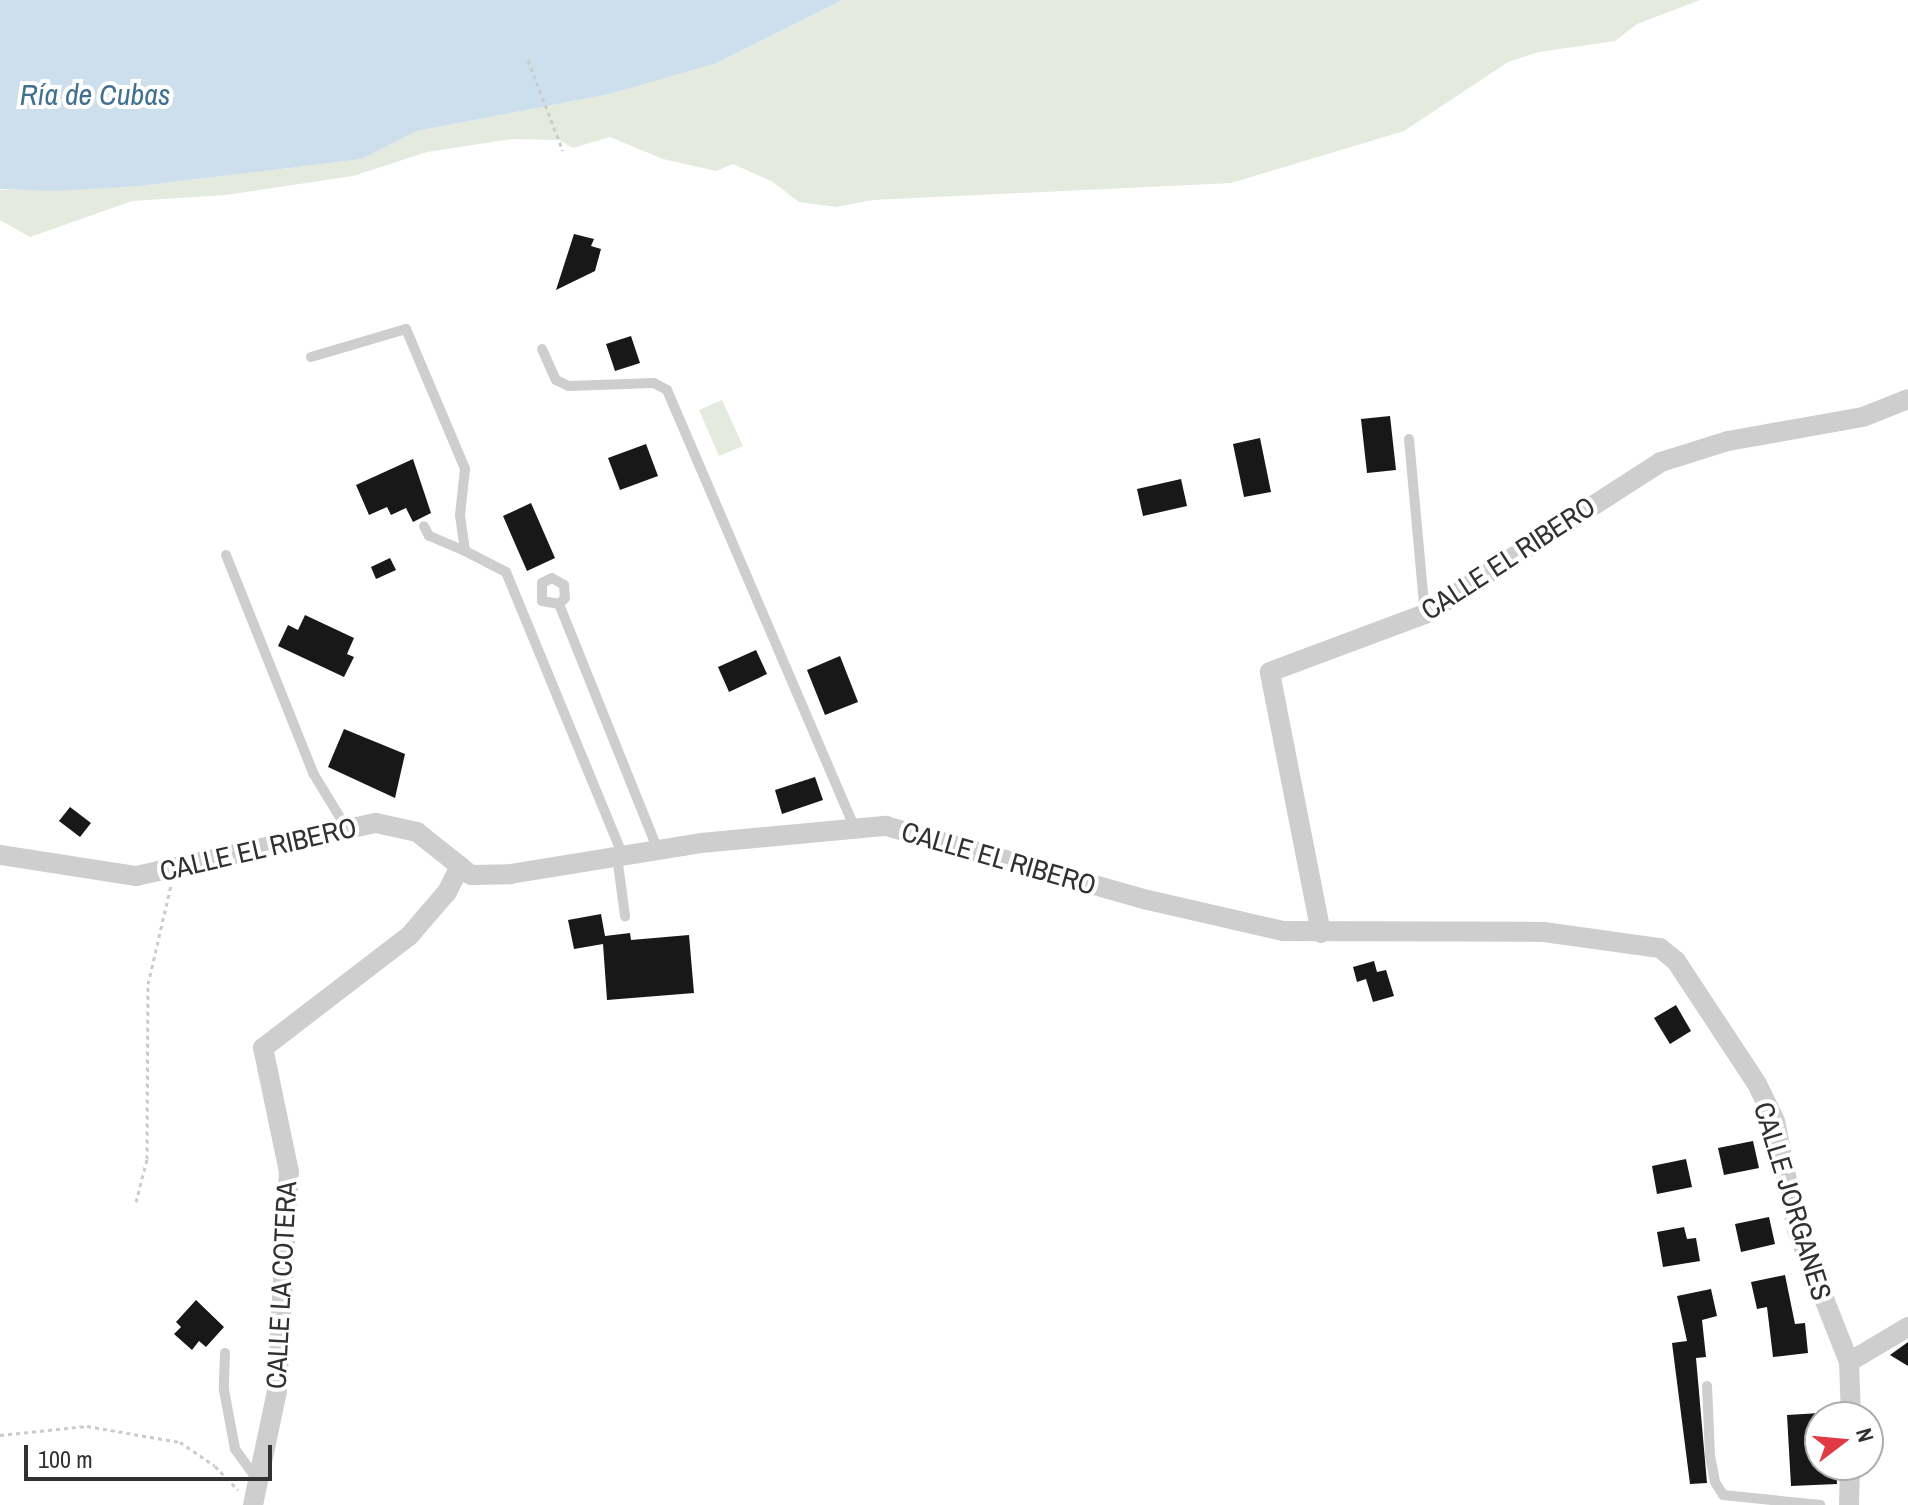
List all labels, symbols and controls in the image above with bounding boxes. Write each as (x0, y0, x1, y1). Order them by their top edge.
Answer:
water label: Ría de Cubas (20, 76, 170, 112)
street label: CALLE EL RIBERO (1414, 489, 1602, 627)
street label: CALLE EL RIBERO (156, 810, 360, 888)
street label: CALLE EL RIBERO (897, 814, 1101, 902)
street label: CALLE JORGANES (1747, 1098, 1839, 1304)
street label: CALLE LA COTERA (259, 1180, 303, 1390)
north arrow (1804, 1401, 1884, 1481)
text: N (1849, 1425, 1881, 1445)
scale bar (28, 1429, 276, 1479)
text: 100 m (38, 1443, 93, 1475)

